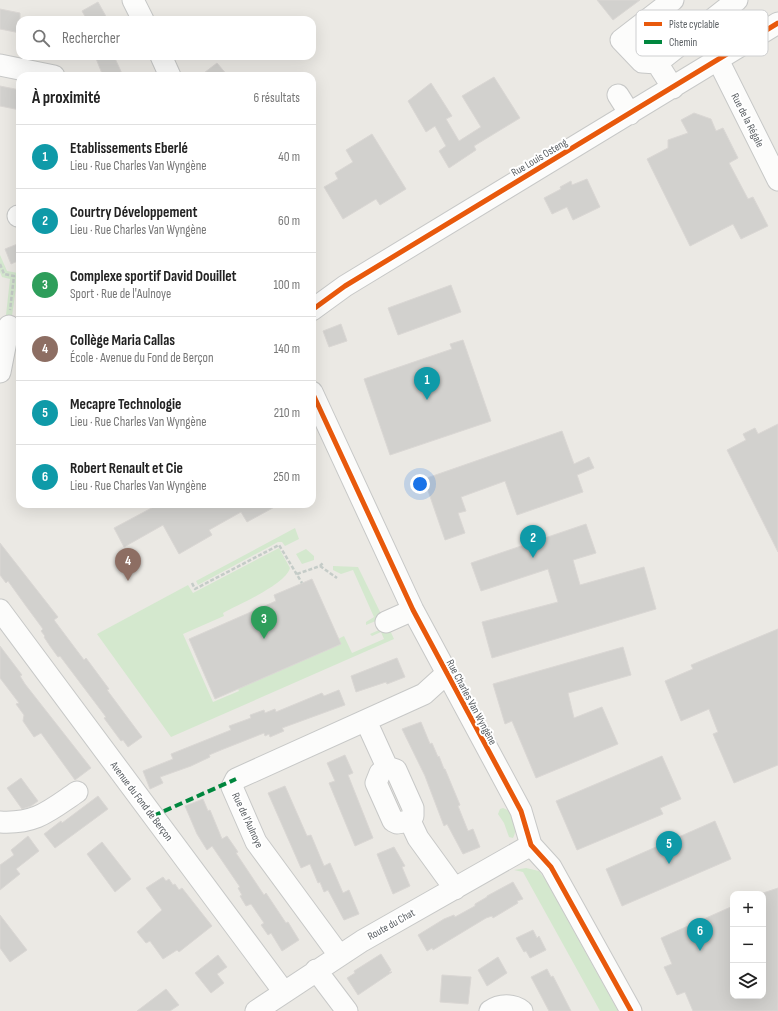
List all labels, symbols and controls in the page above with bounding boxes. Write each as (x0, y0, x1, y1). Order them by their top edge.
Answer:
legend (636, 10, 768, 56)
search box (16, 16, 316, 60)
text: Piste cyclable (669, 18, 719, 31)
icon: search (30, 27, 52, 49)
text: Rechercher (62, 29, 120, 48)
text: Chemin (669, 36, 698, 49)
text: À proximité (32, 88, 100, 108)
text: 6 résultats (254, 90, 300, 106)
street label: Rue de la Régale (728, 91, 767, 149)
street label: Rue Louis Osteng (509, 135, 570, 179)
text: Etablissements Eberlé (70, 139, 188, 158)
text: 1 (42, 149, 48, 165)
text: 40 m (278, 149, 300, 165)
text: Lieu · Rue Charles Van Wyngène (70, 158, 207, 174)
text: Courtry Développement (70, 203, 198, 222)
text: 2 (42, 213, 48, 229)
text: 60 m (278, 213, 300, 229)
text: Lieu · Rue Charles Van Wyngène (70, 222, 207, 238)
text: Complexe sportif David Douillet (70, 267, 237, 286)
text: 3 (42, 277, 48, 293)
text: 100 m (273, 277, 300, 293)
text: Sport · Rue de l'Aulnoye (70, 286, 171, 302)
text: Collège Maria Callas (70, 331, 175, 350)
text: 4 (42, 341, 48, 357)
text: 140 m (274, 341, 300, 357)
text: École · Avenue du Fond de Berçon (70, 350, 214, 366)
pin: 1 (414, 367, 440, 400)
text: Mecapre Technologie (70, 395, 182, 414)
text: 5 (42, 405, 48, 421)
text: 210 m (274, 405, 300, 421)
text: Lieu · Rue Charles Van Wyngène (70, 414, 207, 430)
text: Robert Renault et Cie (70, 459, 183, 478)
text: 6 (42, 469, 48, 485)
text: 250 m (273, 469, 300, 485)
your location (410, 474, 430, 494)
text: Lieu · Rue Charles Van Wyngène (70, 478, 207, 494)
pin: 2 (520, 525, 546, 558)
pin: 4 (115, 548, 141, 581)
pin: 3 (251, 606, 277, 639)
street label: Rue Charles Van Wyngène (444, 657, 500, 747)
street label: Avenue du Fond de Berçon (107, 758, 176, 844)
street label: Rue de l'Aulnoye (229, 791, 266, 850)
pin: 5 (656, 831, 682, 864)
map controls (730, 891, 766, 999)
button: + (730, 891, 766, 927)
street label: Route du Chat (365, 906, 418, 943)
pin: 6 (687, 918, 713, 951)
button: − (730, 927, 766, 963)
button: layers (730, 963, 766, 999)

